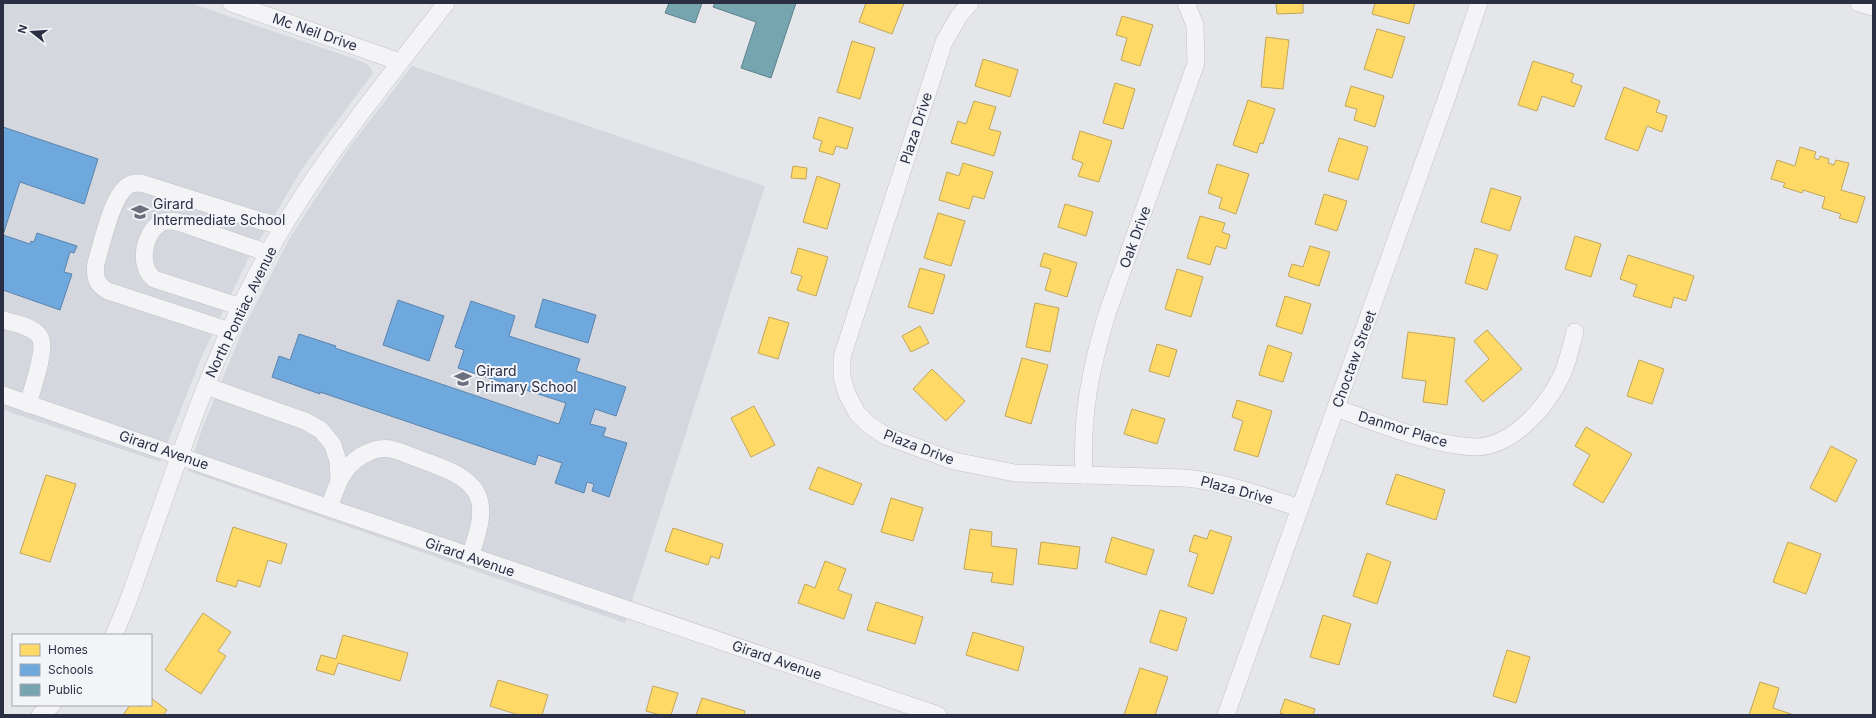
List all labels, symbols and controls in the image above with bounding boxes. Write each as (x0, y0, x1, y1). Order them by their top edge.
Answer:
street label: Mc Neil Drive (270, 9, 360, 54)
north arrow (12, 12, 52, 52)
text: N (15, 23, 30, 35)
street label: Plaza Drive (896, 90, 935, 166)
place label: Girard Intermediate School (153, 195, 285, 228)
school or university icon: Girard Intermediate School (130, 202, 150, 222)
street label: Oak Drive (1115, 203, 1154, 270)
street label: North Pontiac Avenue (201, 243, 280, 380)
street label: Choctaw Street (1328, 307, 1379, 410)
place label: Girard Primary School (476, 362, 577, 395)
school or university icon: Girard Primary School (453, 369, 473, 389)
street label: Danmor Place (1356, 407, 1450, 450)
street label: Plaza Drive (881, 425, 957, 468)
street label: Girard Avenue (117, 426, 211, 473)
street label: Plaza Drive (1199, 472, 1275, 507)
street label: Girard Avenue (423, 533, 517, 580)
legend (12, 634, 152, 706)
street label: Girard Avenue (730, 636, 824, 683)
text: Homes (48, 642, 88, 657)
text: Schools (48, 662, 93, 677)
text: Public (48, 682, 83, 697)

